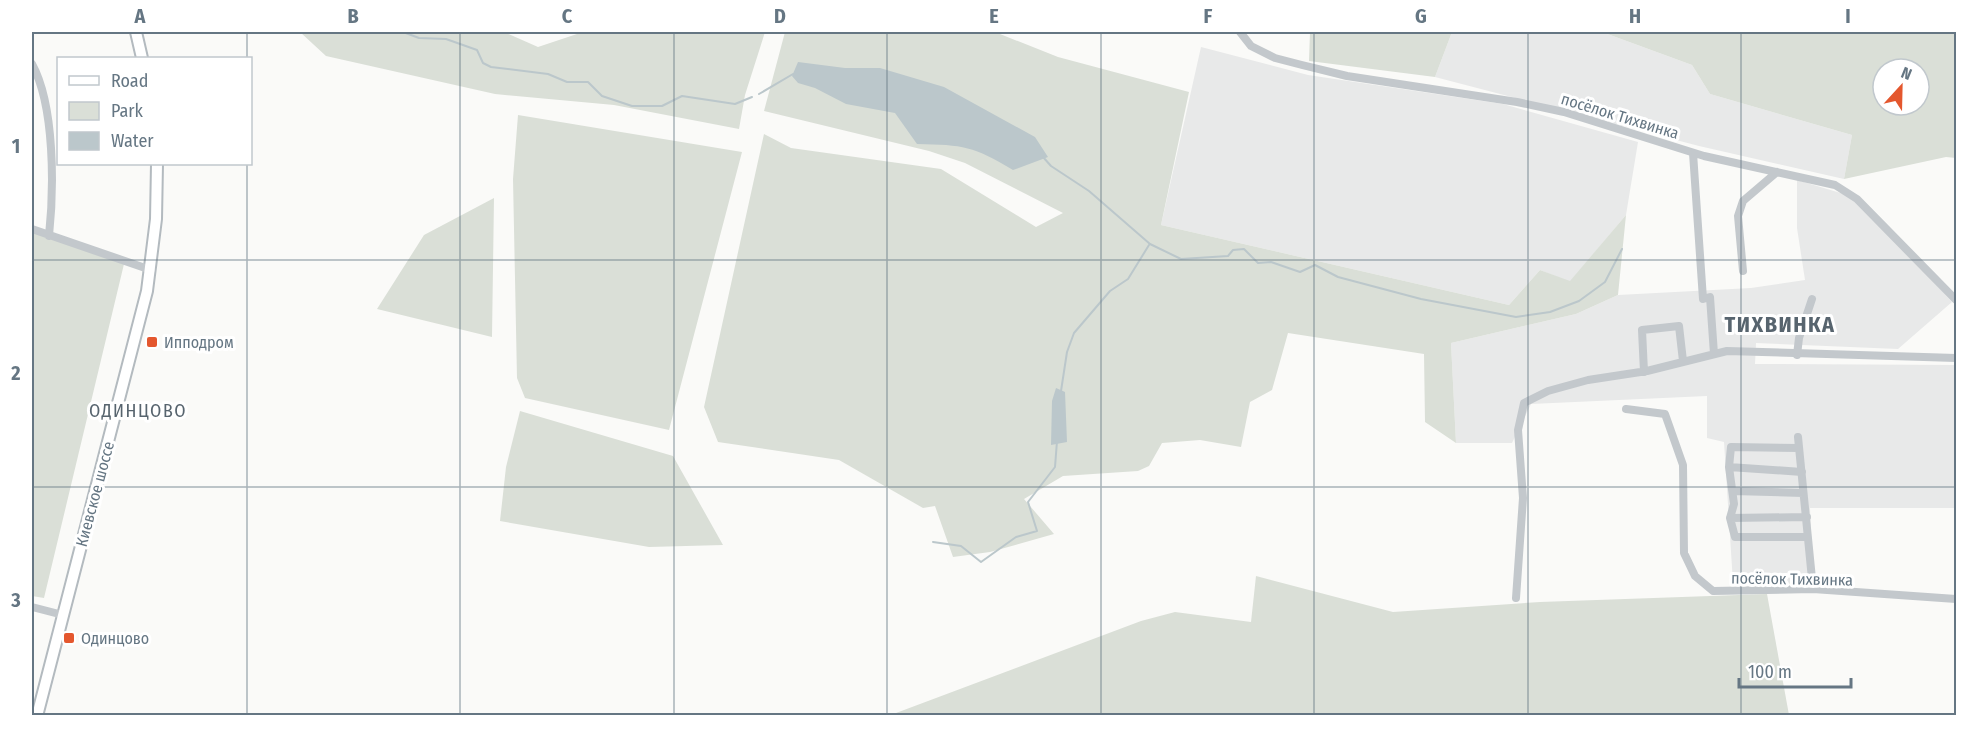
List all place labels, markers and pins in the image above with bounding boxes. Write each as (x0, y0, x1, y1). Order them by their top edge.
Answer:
place label: Ипподром (164, 333, 234, 352)
marker: Ипподром (145, 335, 159, 349)
place label: Одинцово (81, 629, 149, 648)
marker: Одинцово (62, 631, 76, 645)

